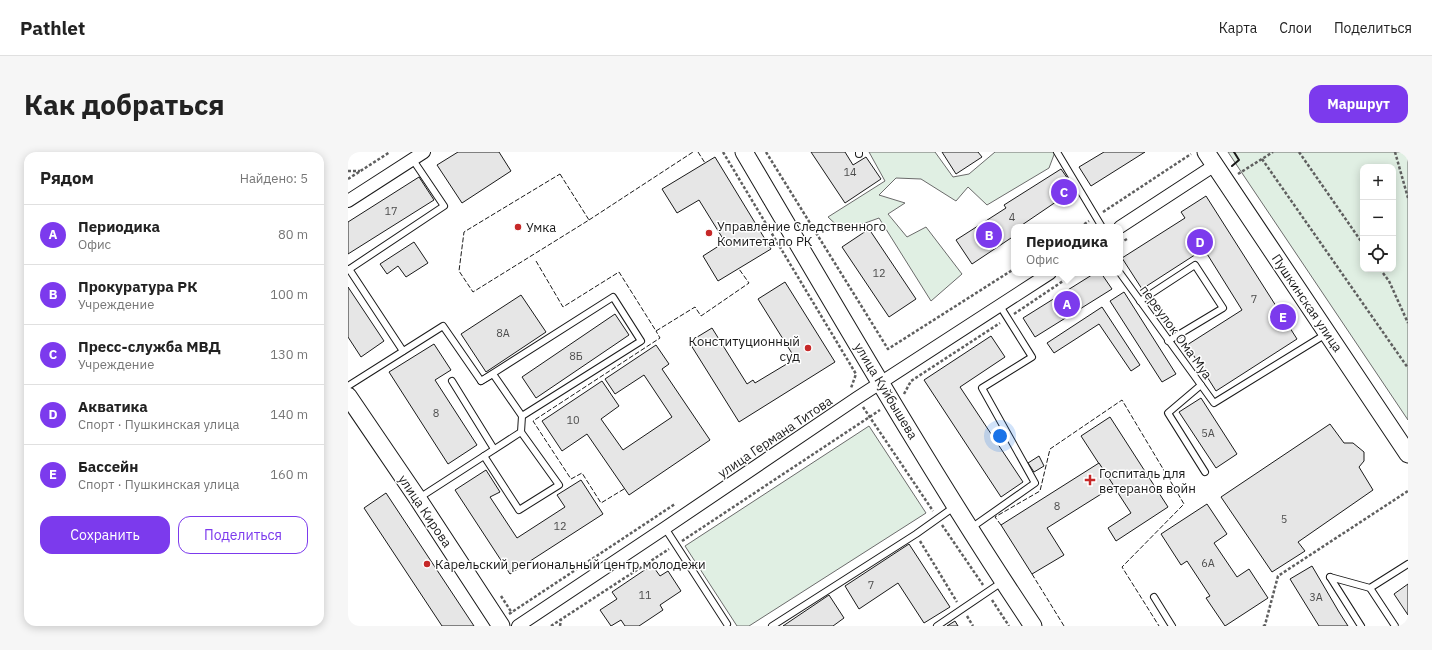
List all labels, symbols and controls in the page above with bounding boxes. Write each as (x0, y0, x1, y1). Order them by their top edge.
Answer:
text: Pathlet (20, 16, 85, 40)
text: Карта (1219, 19, 1257, 37)
text: Слои (1279, 19, 1312, 37)
text: Поделиться (1334, 19, 1412, 37)
button: Маршрут (1309, 85, 1408, 123)
text: Как добраться (24, 86, 225, 123)
map controls (1360, 164, 1396, 272)
button: + (1360, 164, 1396, 200)
house number: 14 (843, 165, 857, 179)
text: Рядом (40, 167, 94, 189)
text: Найдено: 5 (240, 170, 308, 187)
pin: C (1051, 177, 1077, 207)
button: − (1360, 200, 1396, 236)
house number: 17 (384, 204, 398, 218)
house number: 4 (1009, 210, 1016, 224)
text: Периодика (78, 217, 160, 236)
place label: Управление Следственного Комитета по РК (717, 218, 886, 250)
place label: Умка (526, 219, 556, 236)
pin: B (976, 220, 1002, 250)
marker: Умка (513, 222, 523, 232)
popup (1011, 224, 1123, 276)
text: A (49, 226, 57, 243)
text: 80 m (278, 226, 308, 243)
pin: D (1187, 227, 1213, 257)
marker: Управление Следственного Комитета по РК (704, 228, 714, 238)
text: Периодика (1026, 232, 1108, 251)
text: Офис (78, 236, 111, 253)
button: locate (1360, 236, 1396, 272)
text: Офис (1026, 251, 1059, 268)
street label: Пушкинская улица (1268, 251, 1346, 355)
house number: 12 (872, 266, 886, 280)
text: Прокуратура РК (78, 277, 197, 296)
street label: переулок Ома Муа (1136, 282, 1216, 383)
text: B (49, 286, 57, 303)
text: 100 m (270, 286, 308, 303)
pin: A (1054, 289, 1080, 319)
house number: 7 (1251, 292, 1257, 306)
text: Учреждение (78, 296, 154, 313)
pin: E (1270, 302, 1296, 332)
house number: 8А (496, 326, 510, 340)
place label: Конституционный суд (689, 333, 800, 365)
text: Пресс-служба МВД (78, 337, 221, 356)
street label: улица Куйбышева (850, 340, 922, 443)
marker: Конституционный суд (803, 343, 813, 353)
text: C (49, 346, 57, 363)
text: 130 m (270, 346, 308, 363)
house number: 8Б (569, 349, 583, 363)
text: Учреждение (78, 356, 154, 373)
street label: улица Германа Титова (715, 392, 836, 482)
text: Акватика (78, 397, 148, 416)
text: D (48, 406, 58, 423)
text: 140 m (270, 406, 308, 423)
house number: 8 (433, 406, 439, 420)
house number: 10 (566, 413, 580, 427)
text: Спорт · Пушкинская улица (78, 416, 240, 433)
your location (990, 426, 1010, 446)
house number: 5А (1201, 426, 1215, 440)
text: Бассейн (78, 457, 138, 476)
place label: Госпиталь для ветеранов войн (1099, 465, 1196, 497)
text: E (49, 466, 57, 483)
text: 160 m (270, 466, 308, 483)
street label: улица Кирова (394, 471, 456, 551)
marker: Госпиталь для ветеранов войн (1084, 474, 1096, 486)
text: Спорт · Пушкинская улица (78, 476, 240, 493)
house number: 8 (1054, 499, 1060, 513)
house number: 5 (1281, 512, 1287, 526)
button: Сохранить (40, 516, 170, 554)
button: Поделиться (178, 516, 308, 554)
house number: 12 (553, 519, 567, 533)
place label: Карельский региональный центр молодежи (435, 556, 706, 573)
house number: 6А (1201, 556, 1215, 570)
marker: Карельский региональный центр молодежи (422, 559, 432, 569)
house number: 7 (868, 578, 874, 592)
house number: 11 (638, 588, 652, 602)
house number: 3А (1309, 590, 1323, 604)

